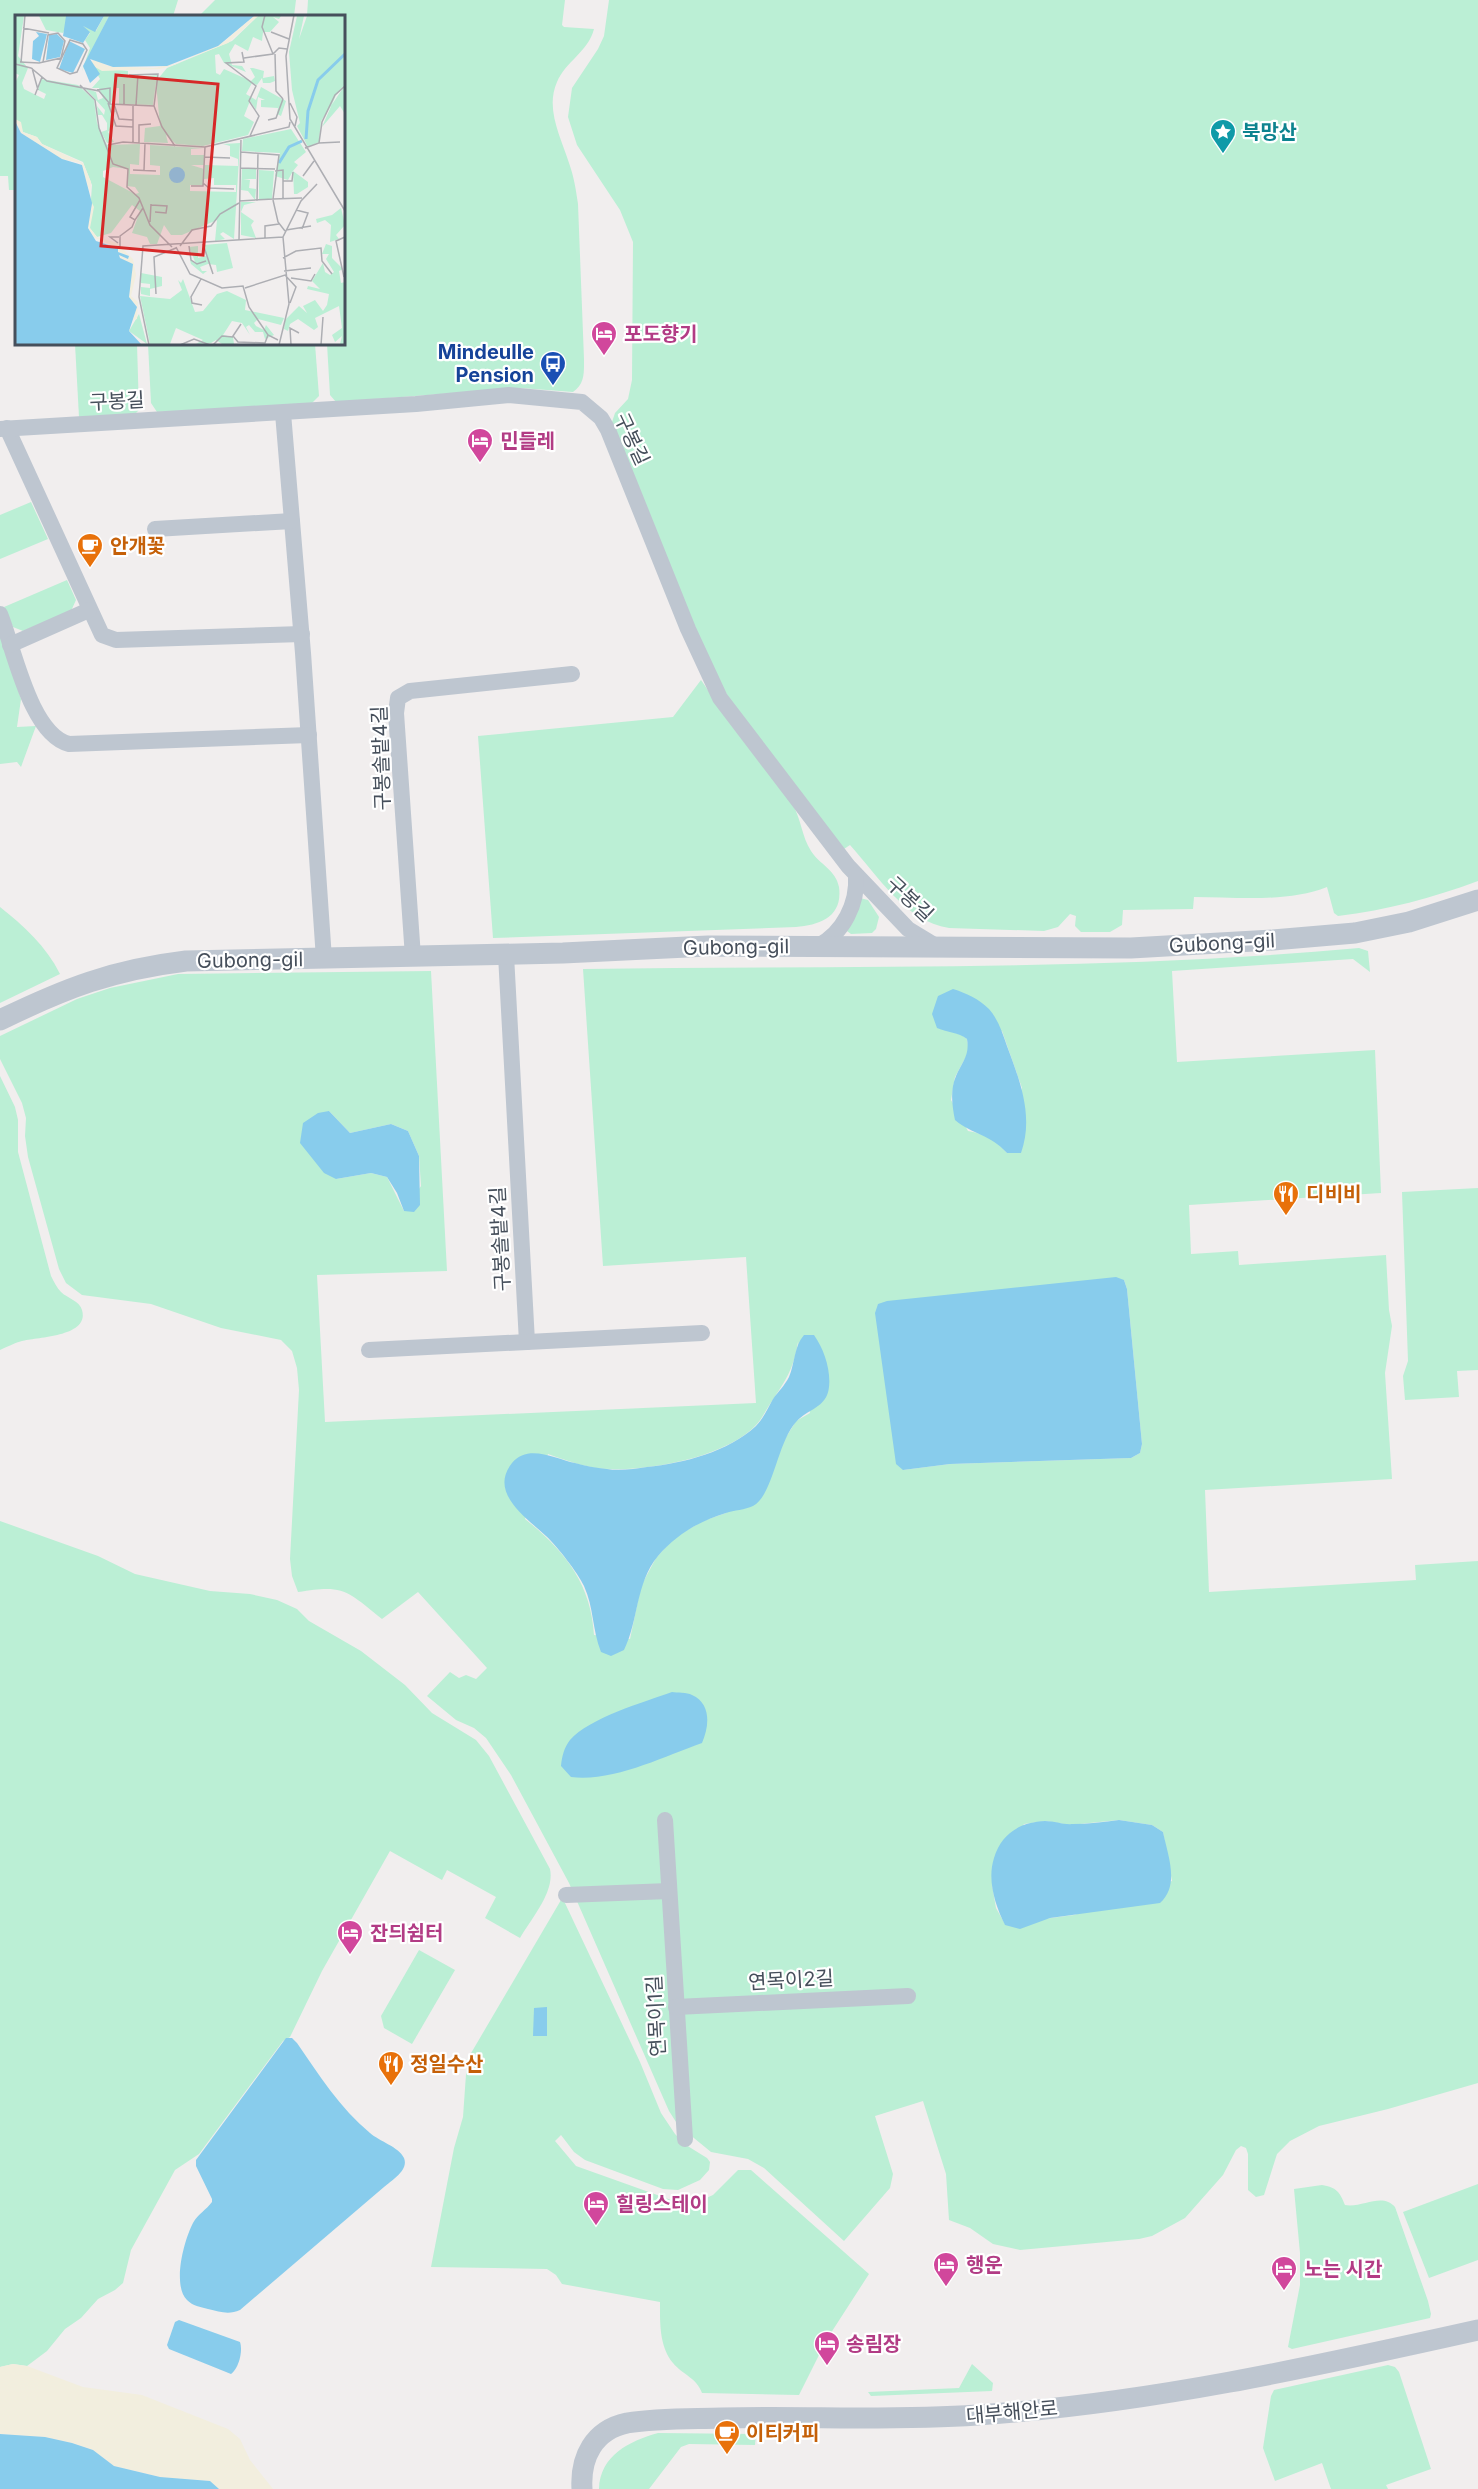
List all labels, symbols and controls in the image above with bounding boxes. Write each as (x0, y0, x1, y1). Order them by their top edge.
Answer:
inset map (15, 15, 345, 345)
place icon: 북망산 (1208, 117, 1238, 155)
place label: 북망산 (1242, 120, 1297, 144)
hotel icon: 포도향기 (589, 319, 619, 357)
place label: 포도향기 (624, 322, 698, 346)
place label: Mindeulle Pension (438, 340, 534, 387)
bus stop icon: Mindeulle Pension (538, 349, 568, 387)
street label: 구봉길 (89, 388, 145, 414)
street label: 구봉길 (609, 409, 655, 469)
hotel icon: 민들레 (465, 426, 495, 464)
place label: 민들레 (500, 429, 555, 453)
cafe icon: 안개꽃 (75, 531, 105, 569)
place label: 안개꽃 (110, 534, 165, 558)
street label: 구봉솔밭4길 (367, 705, 395, 811)
street label: 구봉길 (882, 871, 938, 927)
street label: Gubong-gil (1168, 928, 1276, 958)
street label: Gubong-gil (683, 934, 789, 960)
street label: Gubong-gil (197, 947, 303, 973)
restaurant icon: 디비비 (1271, 1179, 1301, 1217)
place label: 디비비 (1306, 1182, 1361, 1206)
street label: 구봉솔밭4길 (485, 1186, 515, 1292)
hotel icon: 잔듸쉼터 (335, 1918, 365, 1956)
place label: 잔듸쉼터 (370, 1921, 444, 1945)
street label: 연목이2길 (748, 1966, 834, 1994)
street label: 연목이1길 (642, 1975, 670, 2057)
restaurant icon: 정일수산 (376, 2049, 406, 2087)
place label: 정일수산 (410, 2052, 484, 2076)
hotel icon: 힐링스테이 (581, 2189, 611, 2227)
place label: 힐링스테이 (616, 2192, 708, 2216)
hotel icon: 행운 (931, 2250, 961, 2288)
place label: 행운 (966, 2253, 1003, 2277)
hotel icon: 노는 시간 (1269, 2254, 1299, 2292)
place label: 노는 시간 (1304, 2257, 1383, 2281)
hotel icon: 송림장 (812, 2329, 842, 2367)
place label: 송림장 (846, 2332, 901, 2356)
street label: 대부해안로 (965, 2396, 1059, 2428)
cafe icon: 이티커피 (712, 2418, 742, 2456)
place label: 이티커피 (746, 2421, 820, 2445)

